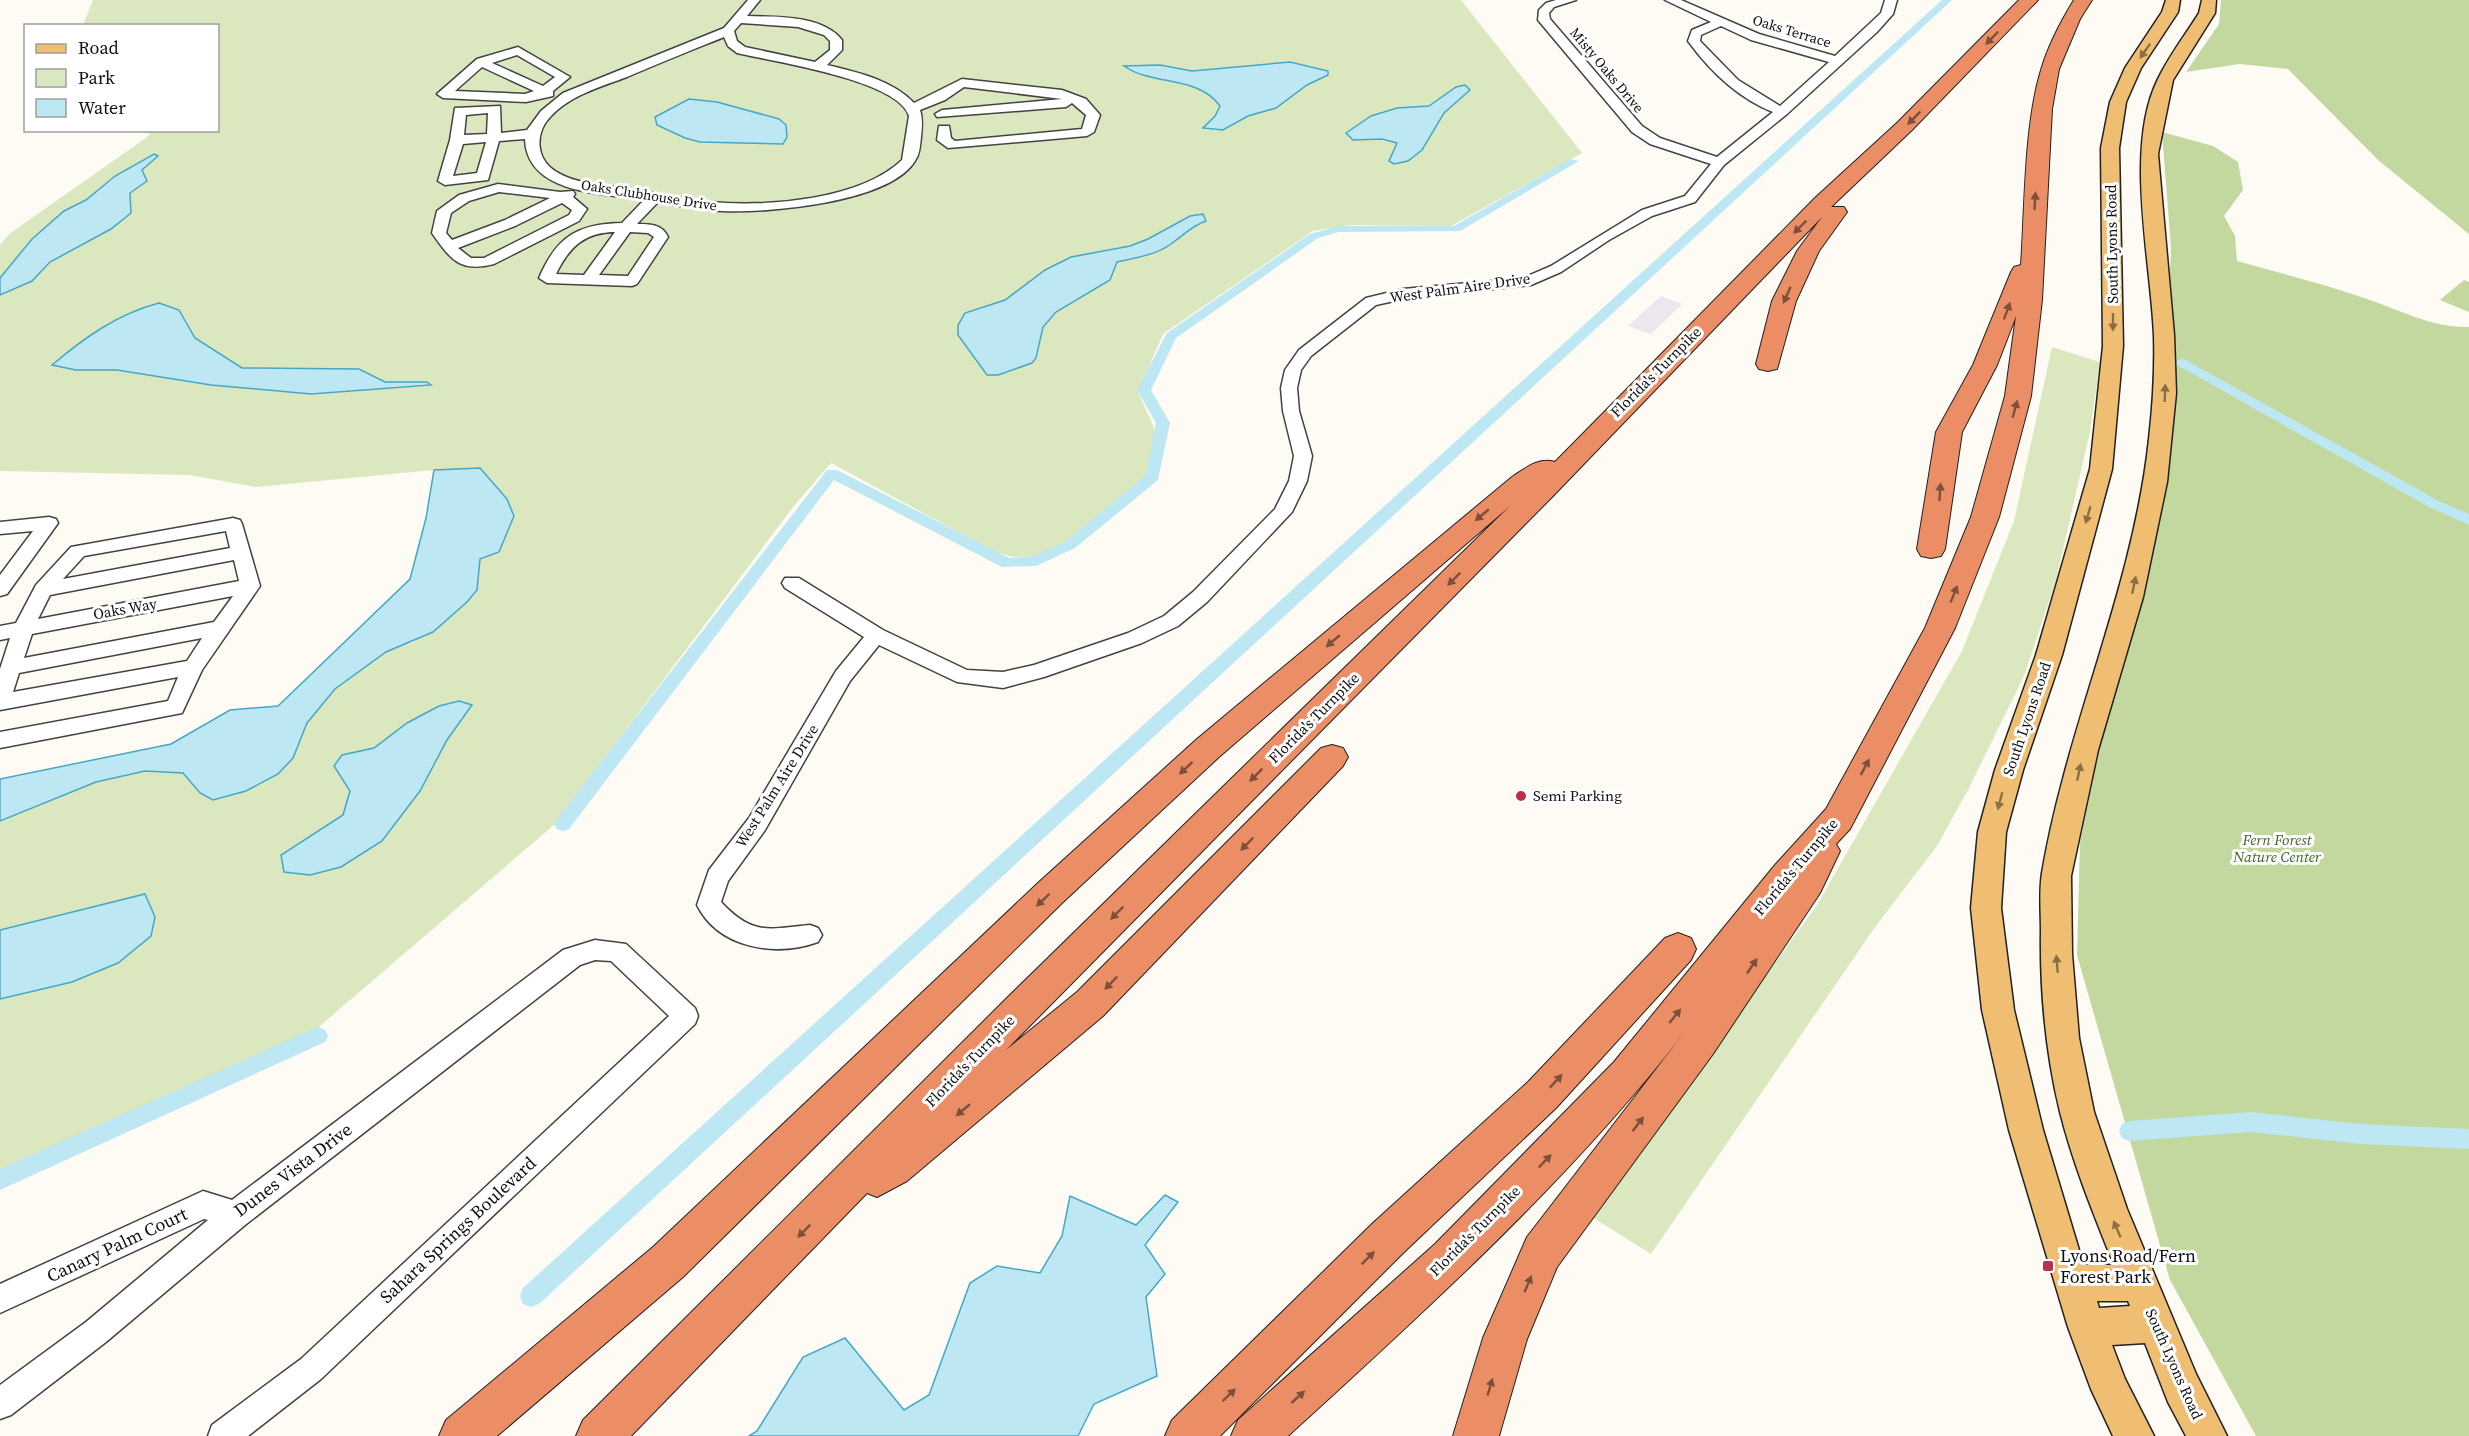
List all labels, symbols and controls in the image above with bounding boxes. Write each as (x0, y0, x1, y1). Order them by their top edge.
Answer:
street label: Oaks Terrace (1750, 10, 1834, 52)
street label: Misty Oaks Drive (1565, 23, 1649, 117)
legend (24, 24, 219, 132)
one-way arrow (1986, 31, 2000, 45)
text: Road (78, 35, 119, 60)
one-way arrow (2139, 42, 2151, 58)
text: Park (78, 65, 115, 90)
text: Water (78, 95, 126, 120)
one-way arrow (1908, 110, 1922, 124)
street label: Oaks Clubhouse Drive (580, 174, 718, 216)
street label: South Lyons Road (2100, 184, 2123, 304)
one-way arrow (2030, 192, 2039, 211)
one-way arrow (1793, 219, 1807, 234)
street label: West Palm Aire Drive (1388, 267, 1532, 308)
one-way arrow (1782, 286, 1791, 304)
one-way arrow (2002, 302, 2012, 320)
one-way arrow (2108, 312, 2118, 331)
street label: Florida's Turnpike (1606, 321, 1706, 422)
one-way arrow (2160, 383, 2169, 402)
one-way arrow (2011, 399, 2020, 417)
one-way arrow (1935, 482, 1945, 501)
one-way arrow (2083, 506, 2092, 524)
one-way arrow (1475, 508, 1490, 521)
one-way arrow (1447, 571, 1461, 585)
one-way arrow (2130, 575, 2139, 594)
one-way arrow (1949, 584, 1959, 602)
street label: Oaks Way (91, 593, 159, 624)
one-way arrow (1325, 634, 1341, 647)
street label: South Lyons Road (1997, 659, 2056, 779)
street label: Florida's Turnpike (1264, 667, 1364, 768)
street label: West Palm Aire Drive (730, 720, 823, 851)
one-way arrow (1860, 758, 1870, 775)
one-way arrow (1179, 761, 1194, 774)
one-way arrow (2075, 762, 2084, 781)
one-way arrow (1249, 768, 1263, 782)
place label: Semi Parking (1533, 785, 1622, 806)
marker: Semi Parking (1514, 789, 1528, 803)
one-way arrow (1995, 792, 2005, 810)
street label: Florida's Turnpike (1749, 813, 1843, 920)
park label: Fern Forest Nature Center (2232, 829, 2322, 867)
one-way arrow (1240, 836, 1254, 851)
one-way arrow (1036, 893, 1050, 907)
one-way arrow (1111, 905, 1125, 919)
one-way arrow (2052, 955, 2061, 974)
one-way arrow (1746, 958, 1758, 974)
one-way arrow (1104, 975, 1118, 989)
one-way arrow (1669, 1008, 1682, 1024)
street label: Florida's Turnpike (920, 1010, 1019, 1111)
one-way arrow (1548, 1074, 1562, 1088)
one-way arrow (955, 1103, 970, 1115)
one-way arrow (1632, 1116, 1644, 1132)
street label: Dunes Vista Drive (228, 1117, 357, 1222)
street label: Sahara Springs Boulevard (374, 1151, 541, 1309)
one-way arrow (1538, 1153, 1552, 1168)
street label: Florida's Turnpike (1425, 1180, 1525, 1281)
street label: Canary Palm Court (42, 1201, 191, 1288)
one-way arrow (2112, 1219, 2122, 1237)
one-way arrow (796, 1224, 811, 1238)
place label: Lyons Road/Fern Forest Park (2060, 1243, 2196, 1289)
one-way arrow (1361, 1252, 1375, 1266)
marker: Lyons Road/Fern Forest Park (2041, 1259, 2055, 1273)
one-way arrow (1523, 1274, 1533, 1292)
street label: South Lyons Road (2141, 1305, 2208, 1423)
one-way arrow (1486, 1378, 1495, 1396)
one-way arrow (1222, 1389, 1236, 1403)
one-way arrow (1290, 1390, 1305, 1404)

